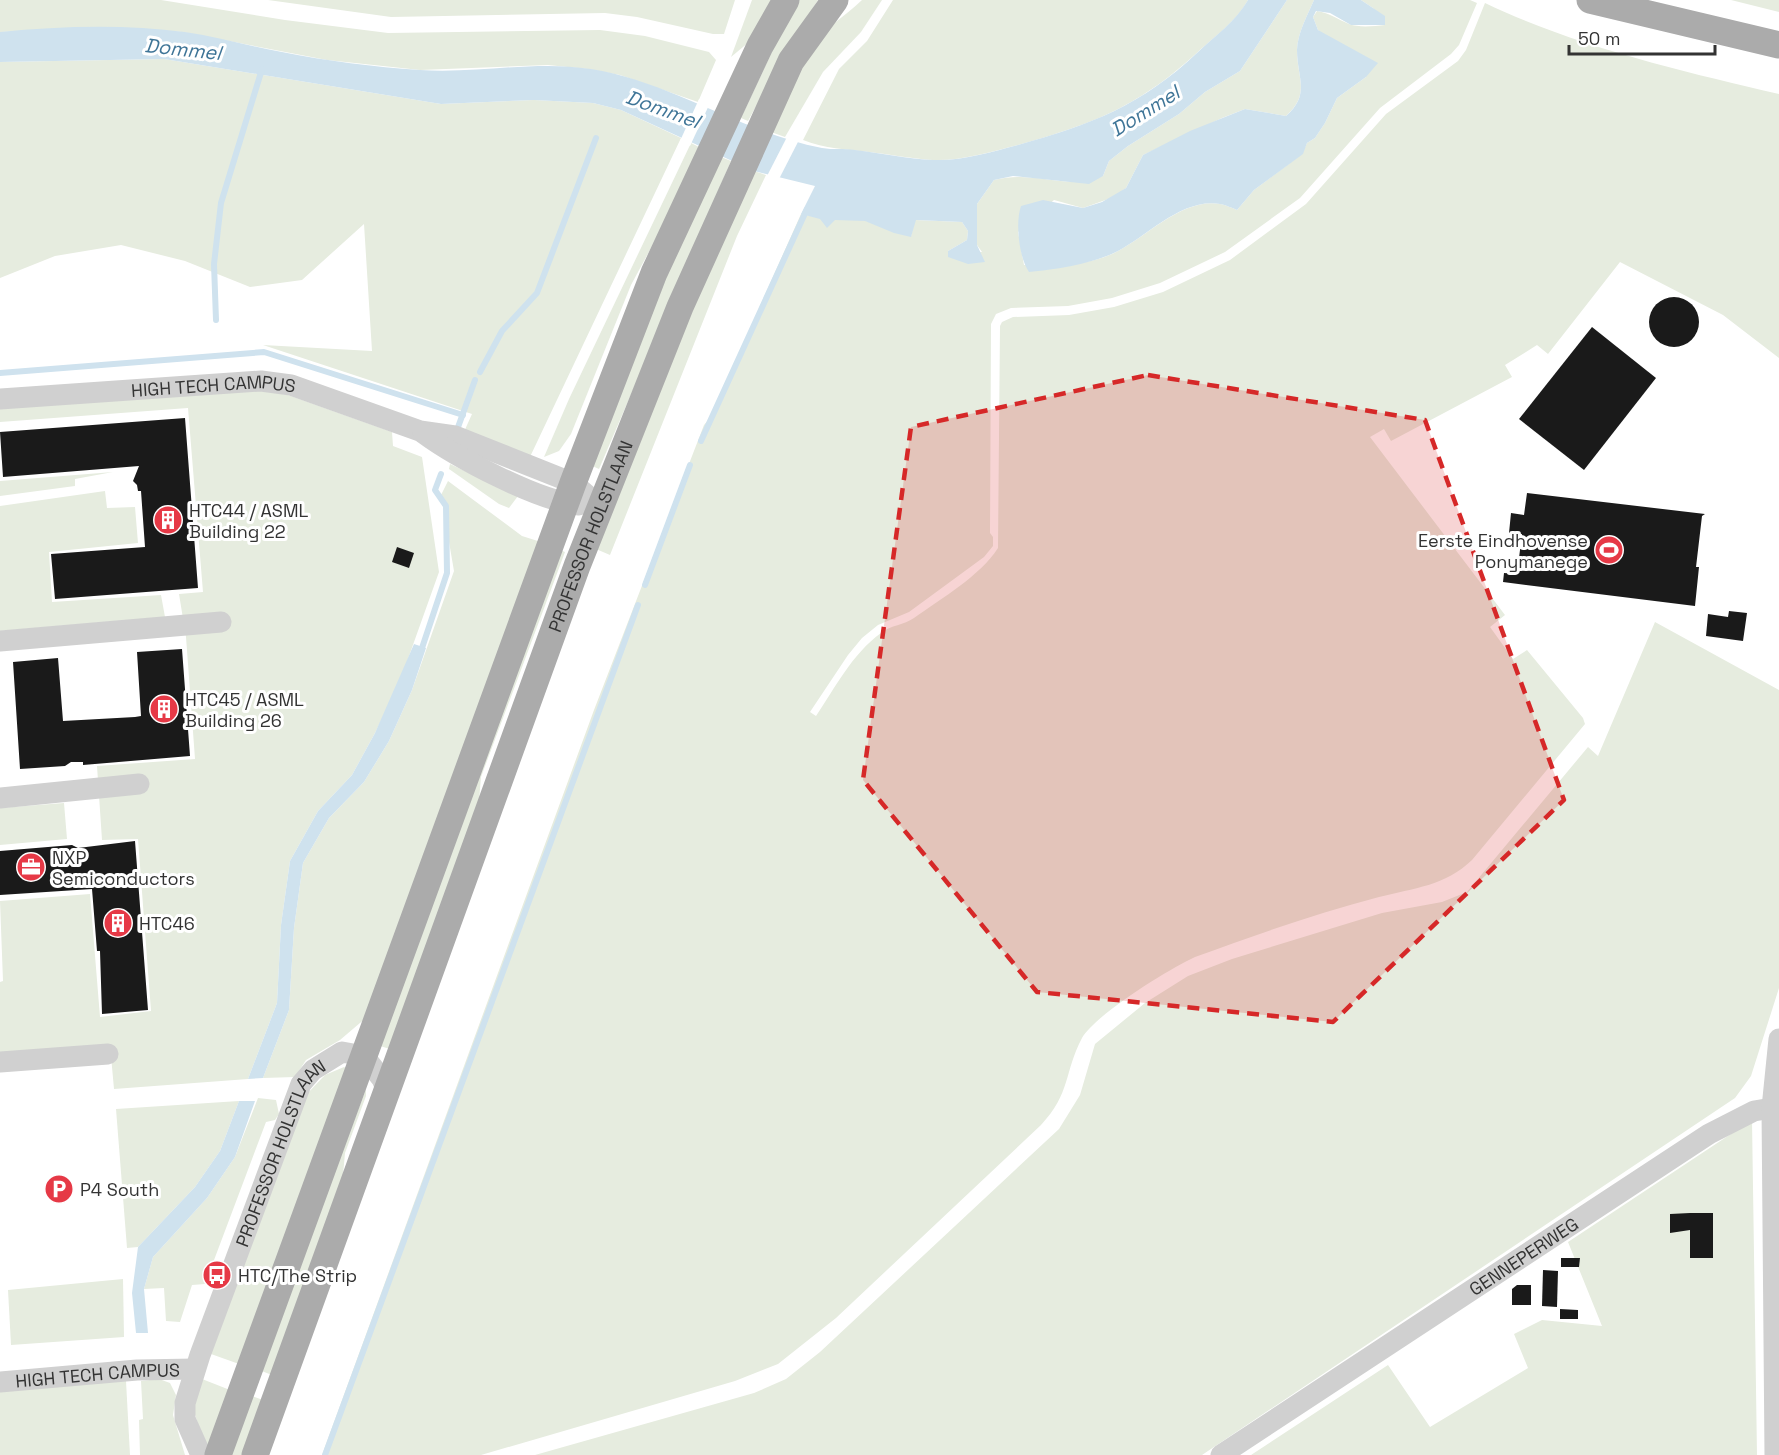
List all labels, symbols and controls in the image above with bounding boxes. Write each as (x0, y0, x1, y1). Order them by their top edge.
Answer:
scale bar (1569, 18, 1714, 56)
text: 50 m (1578, 27, 1620, 50)
water label: Dommel (143, 32, 225, 66)
water label: Dommel (1106, 79, 1186, 142)
water label: Dommel (622, 84, 705, 135)
street label: HIGH TECH CAMPUS (130, 369, 297, 401)
street label: PROFESSOR HOLSTLAAN (543, 437, 637, 635)
place label: HTC44 / ASML Building 22 (189, 499, 308, 543)
building icon: HTC44 / ASML Building 22 (152, 504, 184, 536)
place label: Eerste Eindhovense Ponymanege (1418, 529, 1588, 573)
sports icon: Eerste Eindhovense Ponymanege (1593, 534, 1625, 566)
place label: HTC45 / ASML Building 26 (185, 688, 304, 732)
building icon: HTC45 / ASML Building 26 (148, 693, 180, 725)
place label: NXP Semiconductors (52, 846, 195, 890)
office icon: NXP Semiconductors (15, 851, 47, 883)
building icon: HTC46 (102, 907, 134, 939)
place label: HTC46 (139, 912, 195, 935)
street label: PROFESSOR HOLSTLAAN (230, 1054, 330, 1250)
parking icon: P4 South (43, 1173, 75, 1205)
place label: P4 South (80, 1178, 159, 1201)
street label: GENNEPERWEG (1464, 1212, 1582, 1300)
bus stop icon: HTC/The Strip (201, 1259, 233, 1291)
place label: HTC/The Strip (238, 1264, 357, 1287)
street label: HIGH TECH CAMPUS (14, 1358, 180, 1392)

